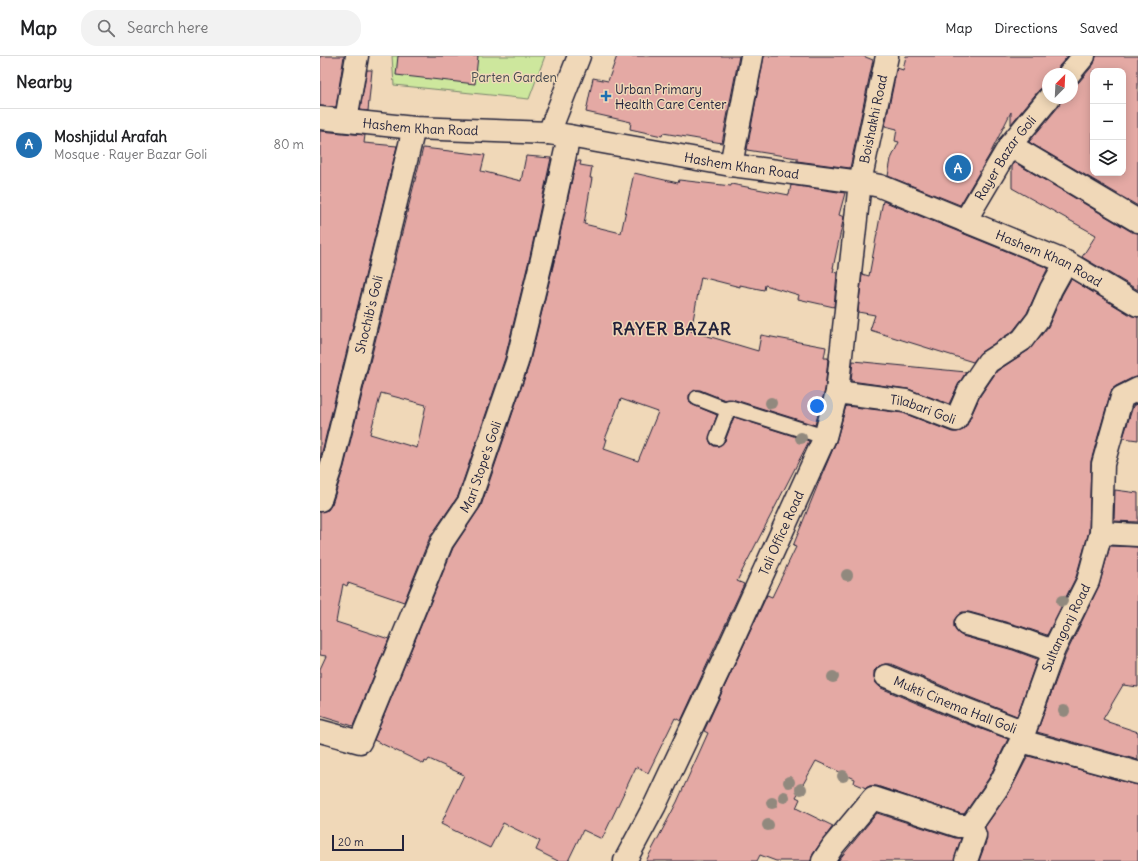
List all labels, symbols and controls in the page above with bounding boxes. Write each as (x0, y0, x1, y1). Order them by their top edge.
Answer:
search box (81, 10, 361, 46)
text: Map (20, 16, 57, 40)
icon: search (95, 17, 117, 39)
text: Search here (127, 18, 208, 37)
text: Map (945, 19, 972, 37)
text: Directions (994, 19, 1058, 37)
text: Saved (1080, 19, 1118, 37)
north arrow (1042, 68, 1078, 104)
map controls (1090, 68, 1126, 176)
button: + (1090, 68, 1126, 104)
park label: Parten Garden (471, 69, 558, 86)
text: Nearby (16, 71, 72, 93)
street label: Boishakhi Road (856, 73, 891, 165)
place label: Urban Primary Health Care Center (615, 81, 727, 113)
marker: Urban Primary Health Care Center (600, 90, 612, 102)
button: − (1090, 104, 1126, 140)
street label: Rayer Bazar Goli (971, 112, 1040, 204)
street label: Hashem Khan Road (362, 115, 479, 139)
text: Moshjidul Arafah (54, 127, 167, 146)
text: A (25, 136, 33, 153)
text: 80 m (273, 136, 304, 153)
button: layers (1090, 140, 1126, 176)
text: Mosque · Rayer Bazar Goli (54, 146, 207, 163)
street label: Hashem Khan Road (683, 149, 800, 183)
pin: A (945, 153, 971, 183)
street label: Hashem Khan Road (993, 226, 1105, 291)
street label: Shochib's Goli (351, 274, 387, 355)
district label: RAYER BAZAR (612, 318, 732, 340)
street label: Tilabari Goli (889, 391, 958, 428)
your location (807, 396, 827, 416)
street label: Mari Stope's Goli (456, 419, 505, 516)
street label: Tali Office Road (755, 488, 808, 578)
street label: Sultangonj Road (1038, 581, 1094, 674)
street label: Mukti Cinema Hall Goli (891, 672, 1019, 737)
scale bar (332, 833, 404, 852)
text: 20 m (338, 835, 364, 849)

